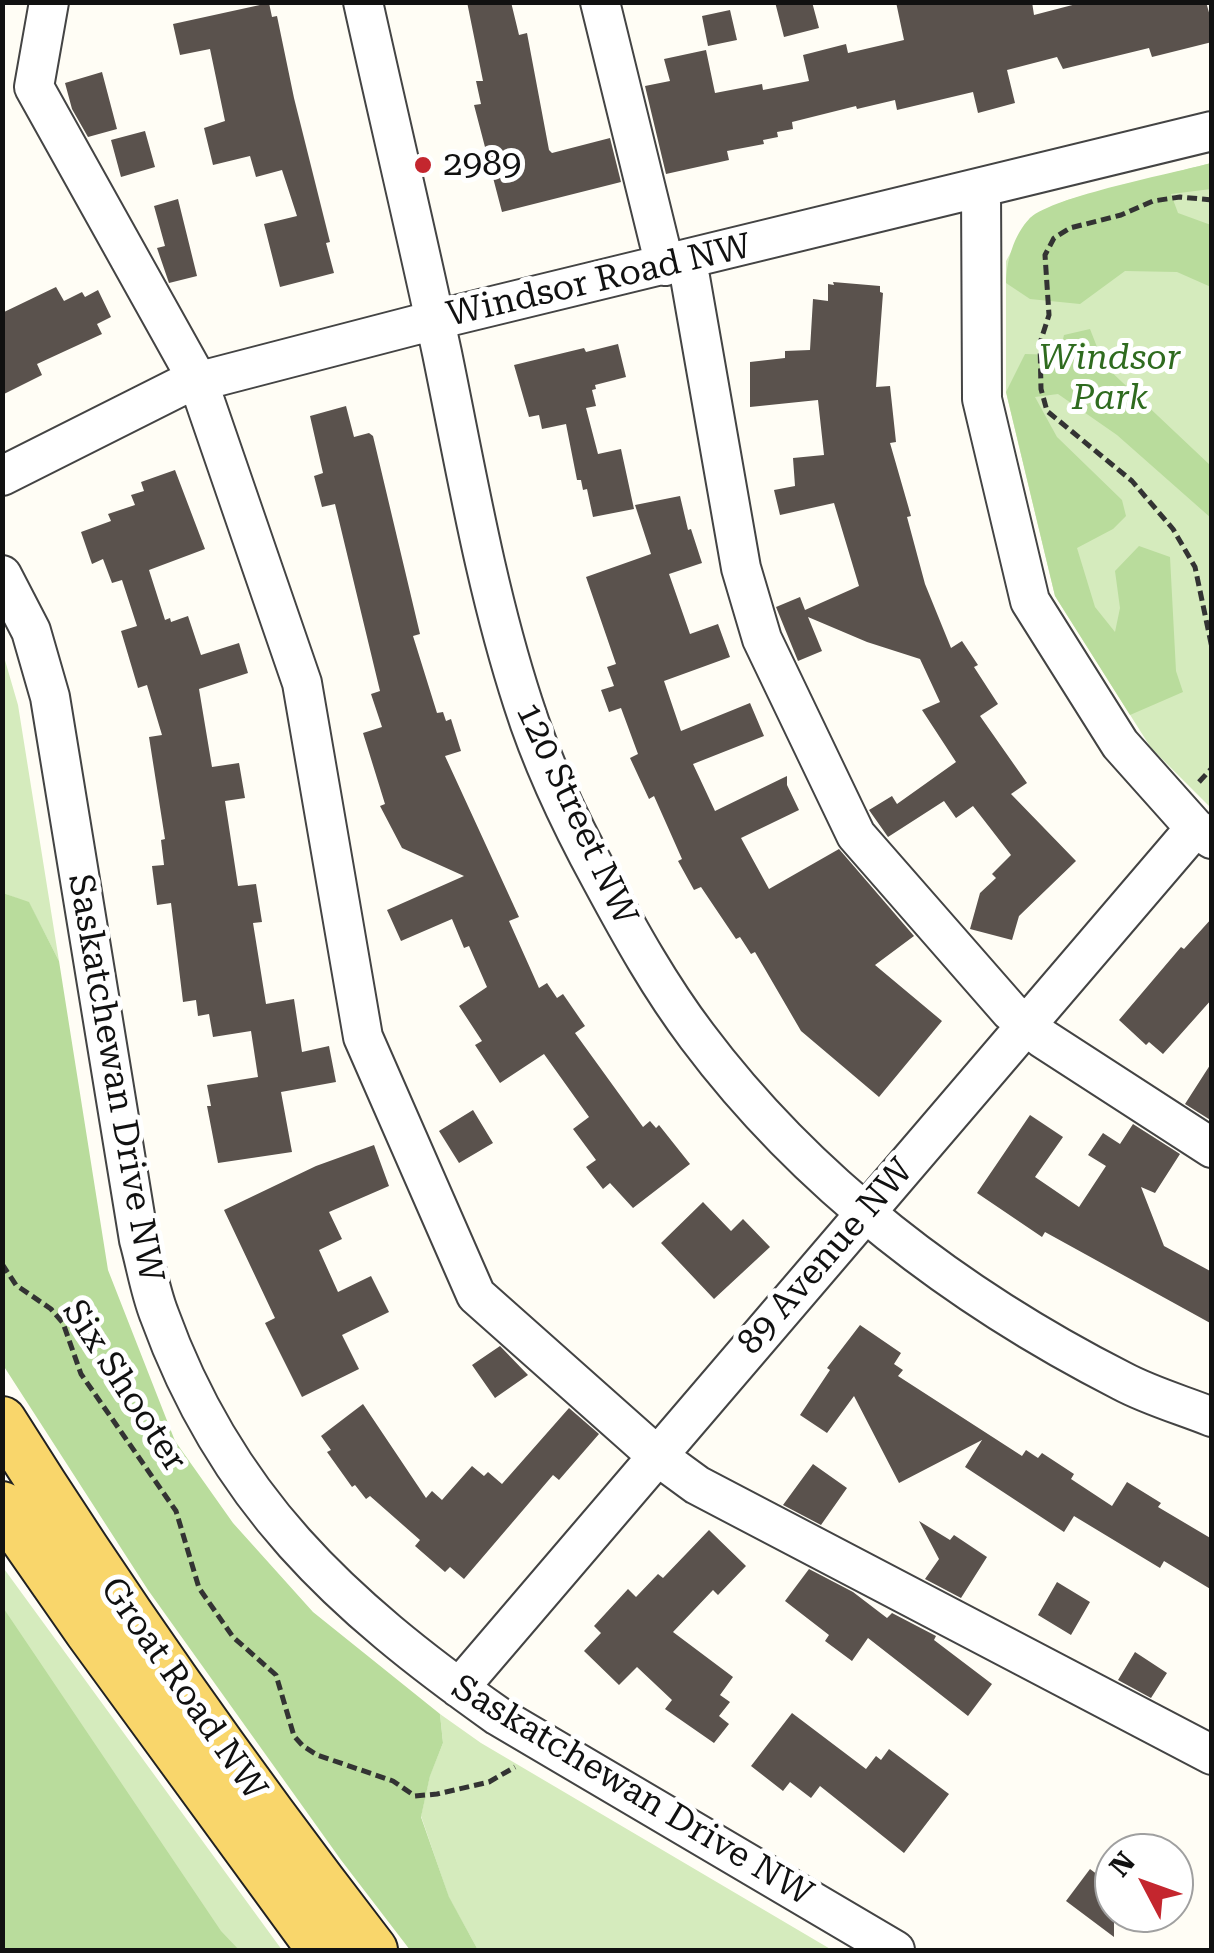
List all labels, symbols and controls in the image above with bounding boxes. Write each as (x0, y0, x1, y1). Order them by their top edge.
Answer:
place label: 2989 (443, 144, 521, 186)
marker: 2989 (412, 154, 434, 176)
street label: Windsor Road NW (443, 226, 755, 336)
park label: Windsor Park (1039, 338, 1181, 420)
street label: 120 Street NW (506, 696, 646, 932)
street label: Saskatchewan Drive NW (58, 871, 172, 1285)
street label: 89 Avenue NW (730, 1150, 922, 1364)
street label: Six Shooter (53, 1292, 195, 1480)
street label: Groat Road NW (91, 1570, 275, 1808)
street label: Saskatchewan Drive NW (444, 1667, 820, 1915)
north arrow (1094, 1833, 1194, 1933)
text: N (1103, 1845, 1142, 1883)

